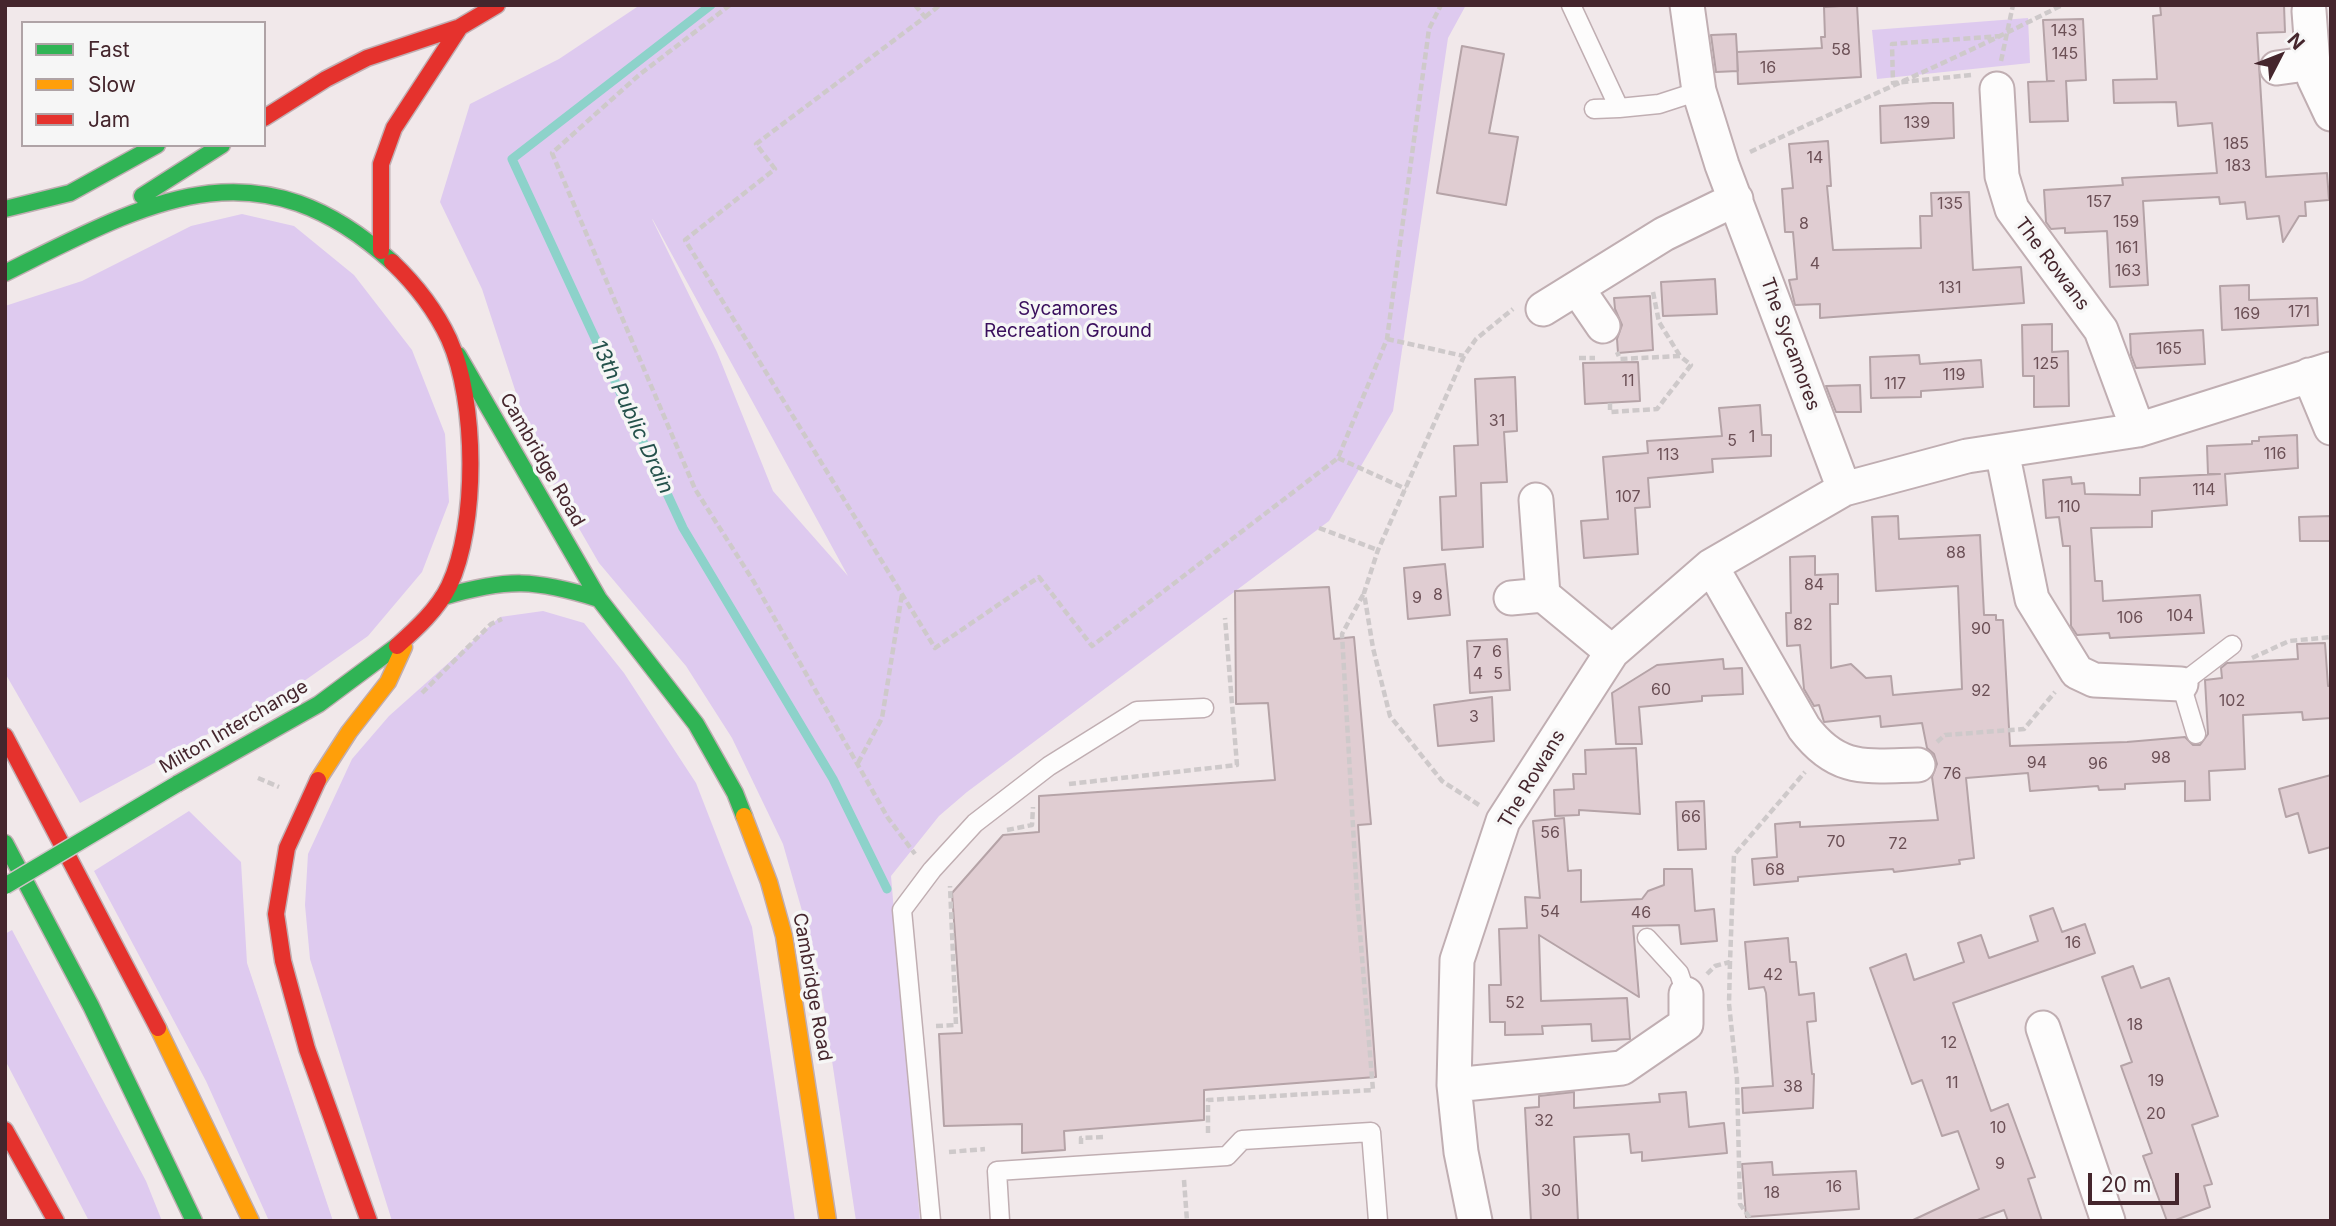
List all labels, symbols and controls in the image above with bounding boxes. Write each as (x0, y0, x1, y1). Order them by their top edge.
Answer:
legend (21, 21, 266, 147)
house number: 143 (2051, 21, 2077, 41)
north arrow (2245, 21, 2315, 91)
text: N (2283, 29, 2309, 55)
text: Fast (88, 37, 130, 62)
house number: 58 (1831, 40, 1851, 60)
house number: 145 (2052, 44, 2078, 64)
house number: 16 (1760, 58, 1776, 78)
text: Slow (88, 72, 136, 97)
text: Jam (88, 107, 130, 132)
house number: 139 (1904, 113, 1930, 133)
house number: 185 (2223, 134, 2249, 154)
house number: 14 (1807, 148, 1823, 168)
house number: 183 (2225, 156, 2251, 176)
house number: 157 (2086, 192, 2112, 212)
house number: 135 (1937, 194, 1963, 214)
house number: 159 (2113, 212, 2139, 232)
street label: The Rowans (2010, 213, 2094, 315)
house number: 8 (1799, 214, 1809, 234)
house number: 161 (2116, 238, 2138, 258)
house number: 4 (1810, 254, 1820, 274)
house number: 163 (2115, 261, 2141, 281)
street label: The Sycamores (1755, 274, 1825, 414)
house number: 131 (1939, 278, 1961, 298)
park label: Sycamores Recreation Ground (984, 298, 1152, 342)
house number: 171 (2288, 302, 2310, 322)
house number: 169 (2234, 304, 2260, 324)
water label: 13th Public Drain (585, 336, 679, 498)
house number: 165 (2156, 339, 2182, 359)
house number: 125 (2033, 354, 2059, 374)
house number: 119 (1943, 365, 1965, 385)
house number: 11 (1621, 371, 1635, 391)
house number: 117 (1884, 374, 1906, 394)
street label: Cambridge Road (495, 389, 589, 531)
house number: 31 (1489, 411, 1505, 431)
house number: 1 (1749, 427, 1755, 447)
house number: 5 (1727, 431, 1737, 451)
house number: 116 (2264, 444, 2286, 464)
house number: 113 (1657, 445, 1679, 465)
house number: 114 (2192, 480, 2216, 500)
house number: 107 (1615, 487, 1641, 507)
house number: 110 (2057, 497, 2081, 517)
house number: 88 (1946, 543, 1966, 563)
house number: 84 (1804, 575, 1824, 595)
house number: 8 (1433, 585, 1443, 605)
house number: 9 (1412, 588, 1422, 608)
house number: 104 (2167, 606, 2193, 626)
house number: 106 (2117, 608, 2143, 628)
house number: 82 (1793, 615, 1813, 635)
house number: 90 (1971, 619, 1991, 639)
house number: 6 (1492, 642, 1502, 662)
house number: 7 (1472, 643, 1482, 663)
house number: 4 (1473, 664, 1483, 684)
house number: 5 (1493, 664, 1503, 684)
street label: Milton Interchange (156, 675, 312, 779)
house number: 60 (1651, 680, 1671, 700)
house number: 92 (1971, 681, 1991, 701)
house number: 102 (2219, 691, 2245, 711)
house number: 3 (1469, 707, 1479, 727)
street label: The Rowans (1494, 726, 1570, 832)
house number: 98 (2151, 748, 2171, 768)
house number: 94 (2027, 753, 2047, 773)
house number: 96 (2088, 754, 2108, 774)
house number: 76 (1943, 764, 1961, 784)
house number: 66 (1681, 807, 1701, 827)
house number: 56 (1540, 823, 1560, 843)
house number: 70 (1827, 832, 1845, 852)
house number: 72 (1889, 834, 1907, 854)
house number: 68 (1765, 860, 1785, 880)
house number: 54 (1540, 902, 1560, 922)
house number: 46 (1631, 903, 1651, 923)
street label: Cambridge Road (788, 911, 836, 1063)
house number: 16 (2065, 933, 2081, 953)
house number: 42 (1763, 965, 1783, 985)
house number: 52 (1505, 993, 1525, 1013)
house number: 18 (2127, 1015, 2143, 1035)
house number: 12 (1941, 1033, 1957, 1053)
house number: 19 (2148, 1071, 2164, 1091)
house number: 11 (1945, 1073, 1959, 1093)
house number: 38 (1783, 1077, 1803, 1097)
house number: 20 (2146, 1104, 2166, 1124)
house number: 32 (1534, 1111, 1554, 1131)
house number: 10 (1990, 1118, 2006, 1138)
house number: 9 (1995, 1154, 2005, 1174)
scale bar (2091, 1160, 2182, 1204)
text: 20 m (2101, 1172, 2151, 1197)
house number: 16 (1826, 1177, 1842, 1197)
house number: 30 (1541, 1181, 1561, 1201)
house number: 18 (1764, 1183, 1780, 1203)

